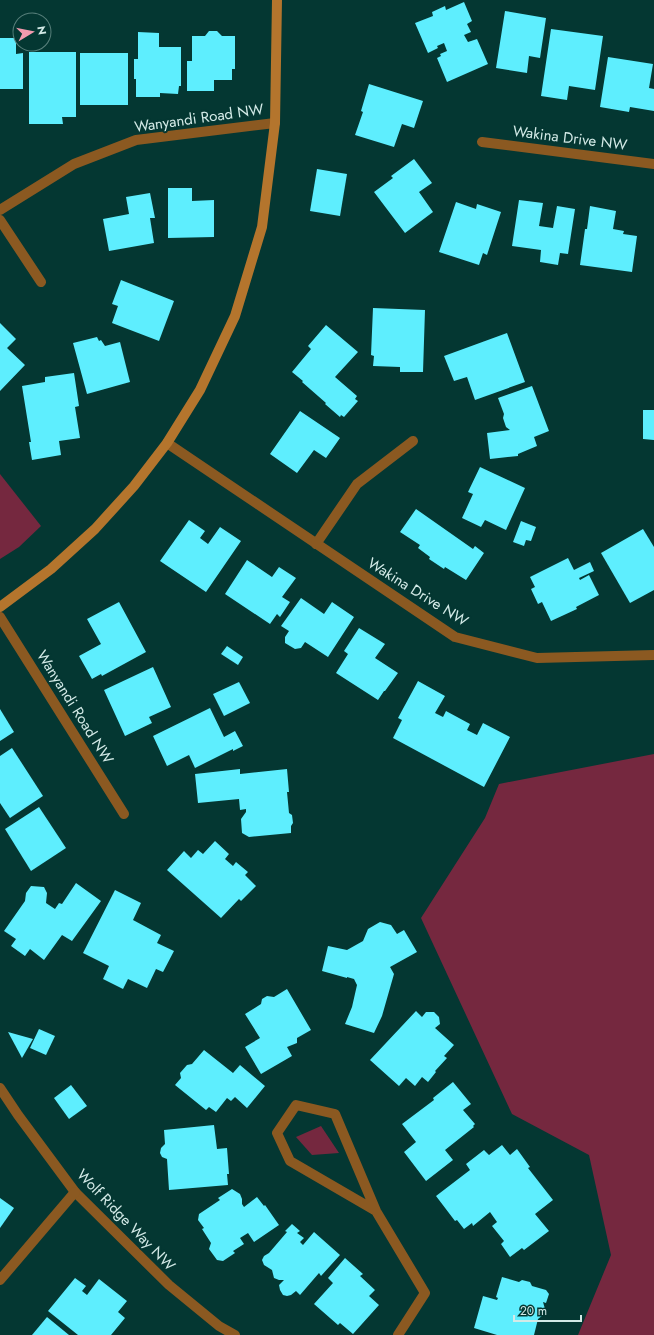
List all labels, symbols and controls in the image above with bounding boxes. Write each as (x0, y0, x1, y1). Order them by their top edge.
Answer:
north arrow (12, 12, 52, 52)
text: N (33, 25, 50, 36)
street label: Wanyandi Road NW (133, 98, 265, 138)
street label: Wakina Drive NW (512, 120, 629, 156)
street label: Wakina Drive NW (363, 552, 473, 632)
street label: Wanyandi Road NW (31, 646, 119, 768)
street label: Wolf Ridge Way NW (72, 1164, 180, 1276)
scale bar (514, 1297, 581, 1323)
text: 20 m (520, 1302, 547, 1320)

